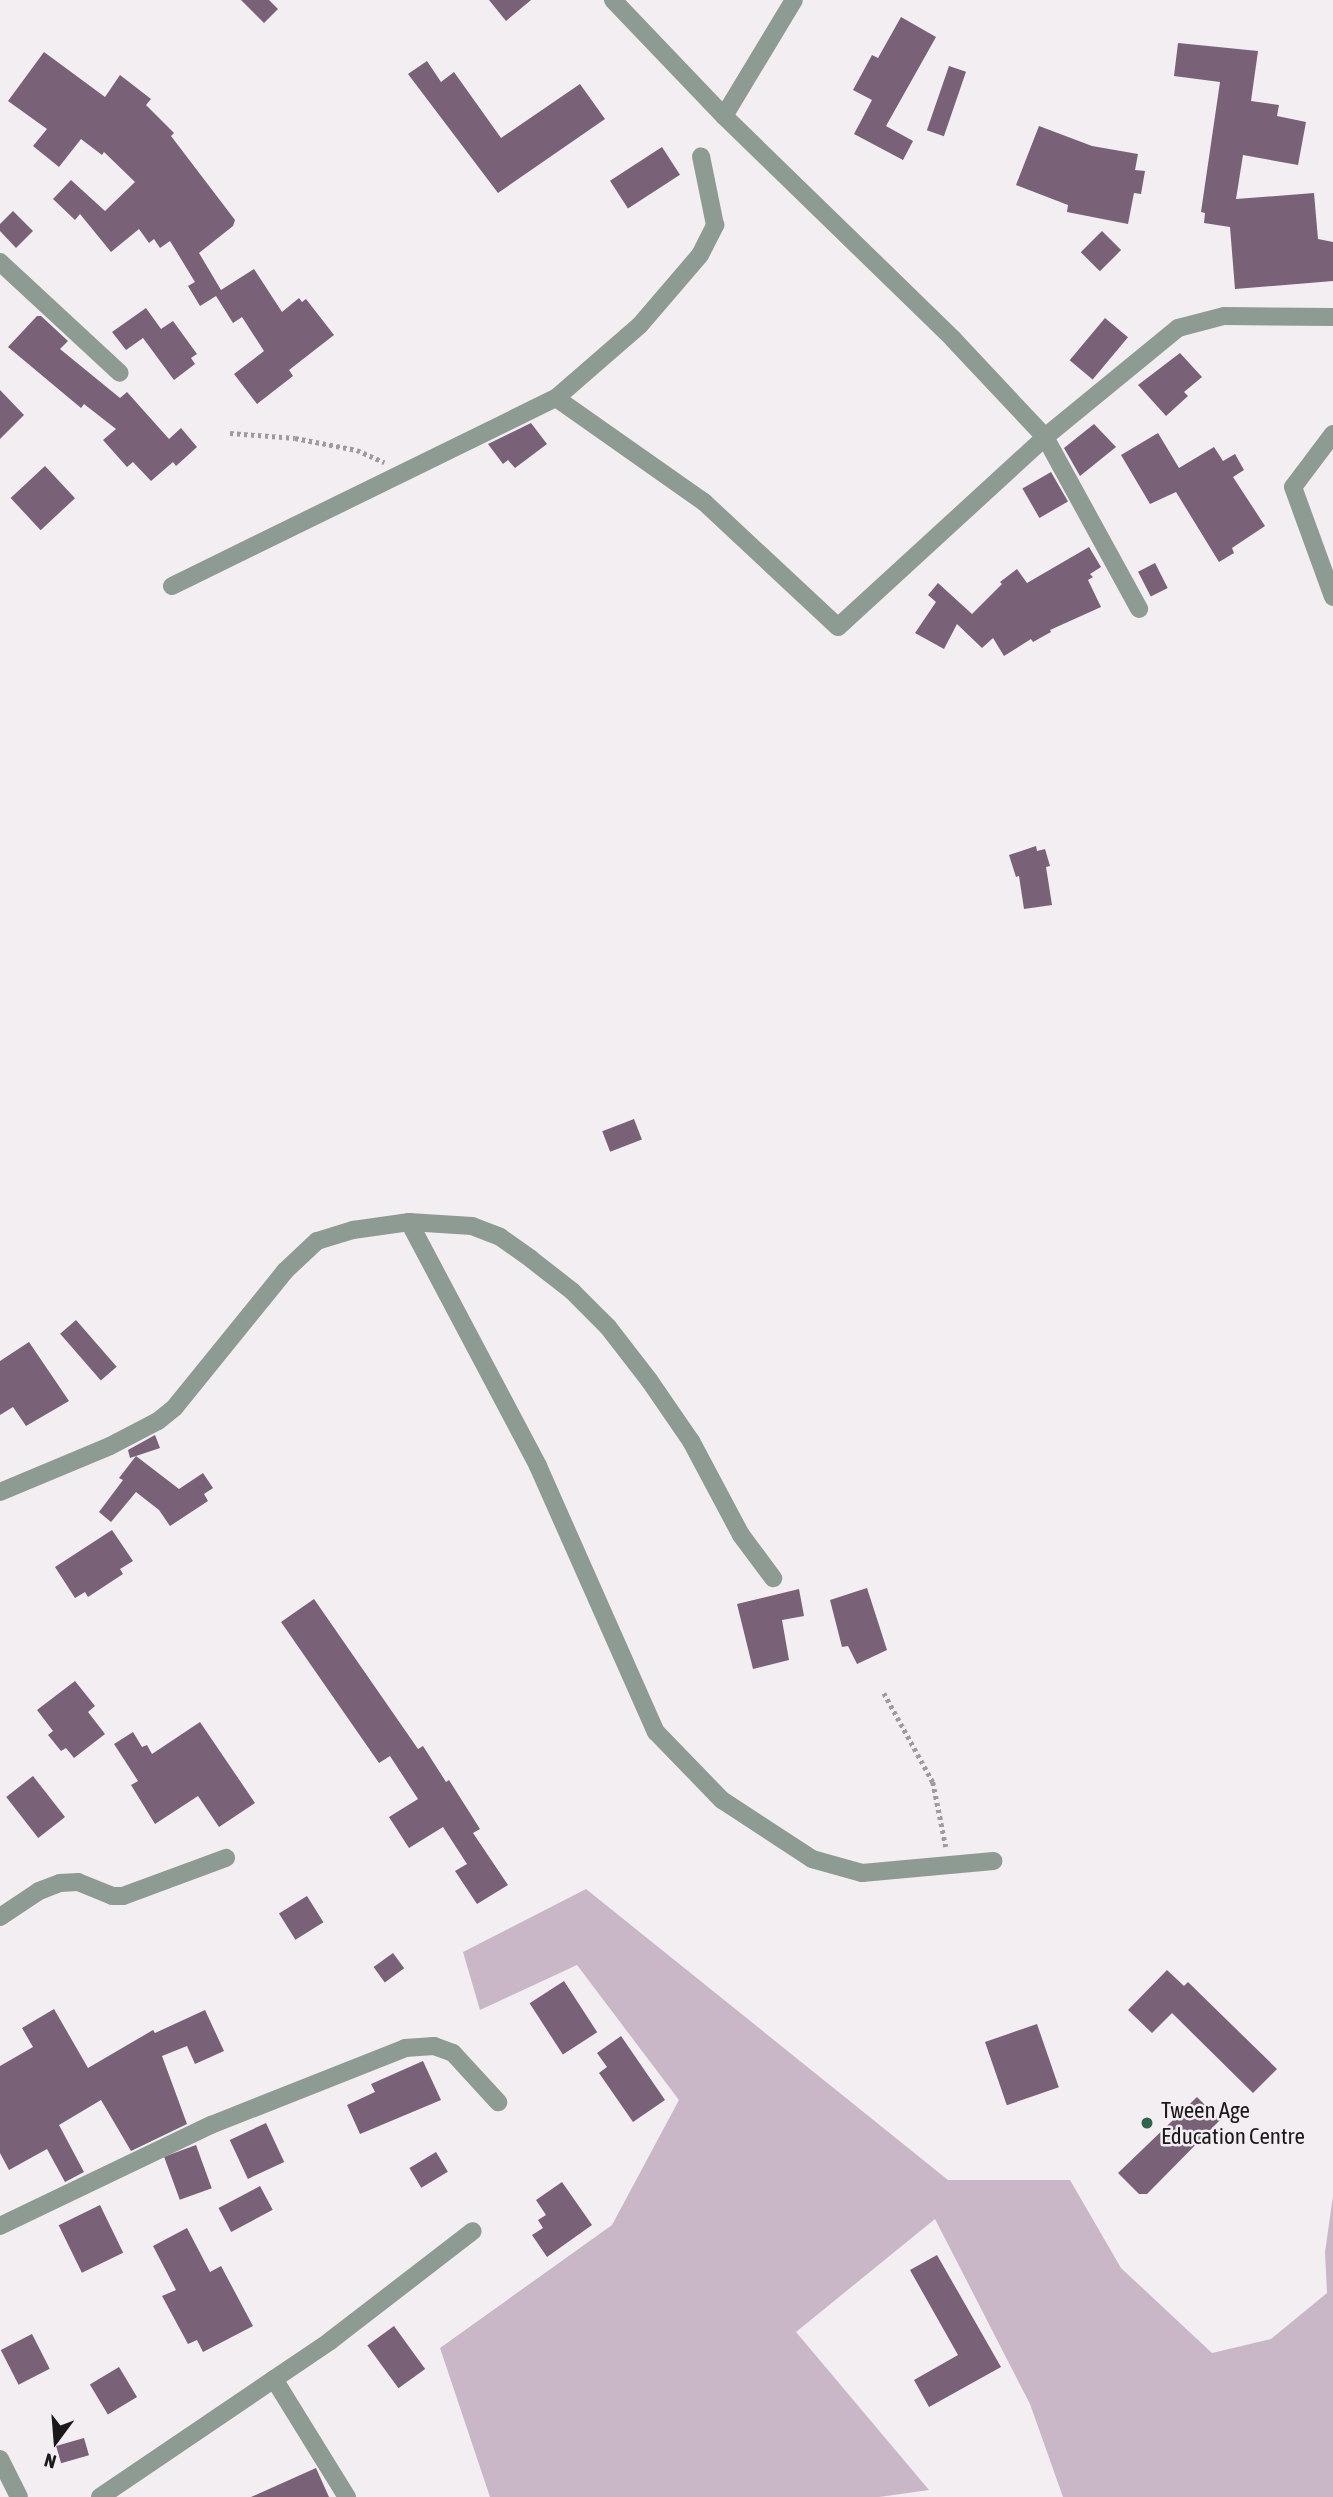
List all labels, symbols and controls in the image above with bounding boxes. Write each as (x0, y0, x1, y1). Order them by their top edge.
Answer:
place label: Tween Age Education Centre (1161, 2096, 1305, 2150)
marker: Tween Age Education Centre (1139, 2115, 1155, 2131)
north arrow (21, 2406, 91, 2476)
text: N (42, 2449, 59, 2473)

